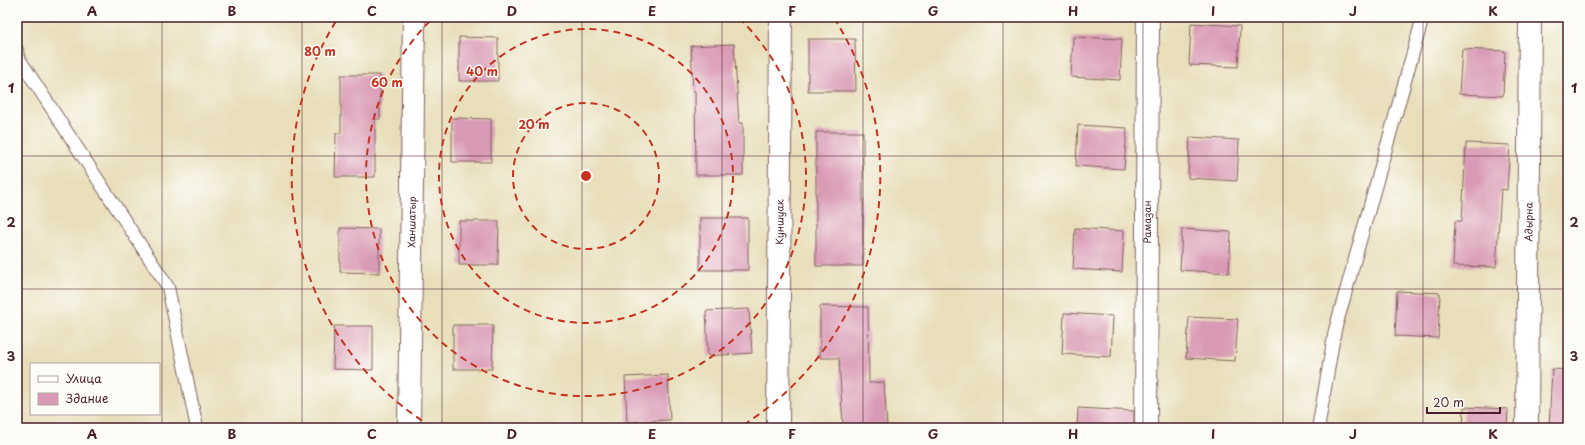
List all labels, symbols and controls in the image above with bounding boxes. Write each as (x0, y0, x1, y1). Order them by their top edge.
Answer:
text: A (87, 1, 97, 20)
text: B (228, 1, 237, 20)
text: C (367, 1, 377, 20)
text: D (507, 1, 517, 20)
text: E (648, 1, 656, 20)
text: F (788, 1, 796, 20)
text: G (928, 1, 938, 20)
text: H (1068, 1, 1078, 20)
text: I (1211, 1, 1215, 20)
text: J (1349, 1, 1357, 20)
text: K (1488, 1, 1498, 20)
text: 80 m (304, 42, 336, 60)
text: 40 m (466, 62, 498, 80)
text: 60 m (371, 73, 403, 91)
text: 1 (8, 78, 14, 97)
text: 1 (1571, 78, 1577, 97)
text: 20 m (518, 115, 550, 133)
centre of rings (579, 169, 593, 183)
street label: Ханшатыр (403, 196, 419, 248)
street label: Куншуак (771, 199, 787, 245)
street label: Рамазан (1139, 200, 1154, 244)
street label: Адырна (1520, 201, 1536, 242)
text: 2 (6, 212, 16, 231)
text: 2 (1569, 212, 1579, 231)
text: 3 (7, 346, 16, 365)
text: 3 (1570, 346, 1579, 365)
legend (30, 363, 160, 415)
text: Улица (66, 369, 102, 387)
text: Здание (66, 389, 108, 407)
scale bar (1427, 389, 1500, 415)
text: 20 m (1433, 393, 1464, 411)
text: A (87, 424, 97, 443)
text: B (228, 424, 237, 443)
text: C (367, 424, 377, 443)
text: D (507, 424, 517, 443)
text: E (648, 424, 656, 443)
text: F (788, 424, 796, 443)
text: G (928, 424, 938, 443)
text: H (1068, 424, 1078, 443)
text: I (1211, 424, 1215, 443)
text: J (1349, 424, 1357, 443)
text: K (1488, 424, 1498, 443)

